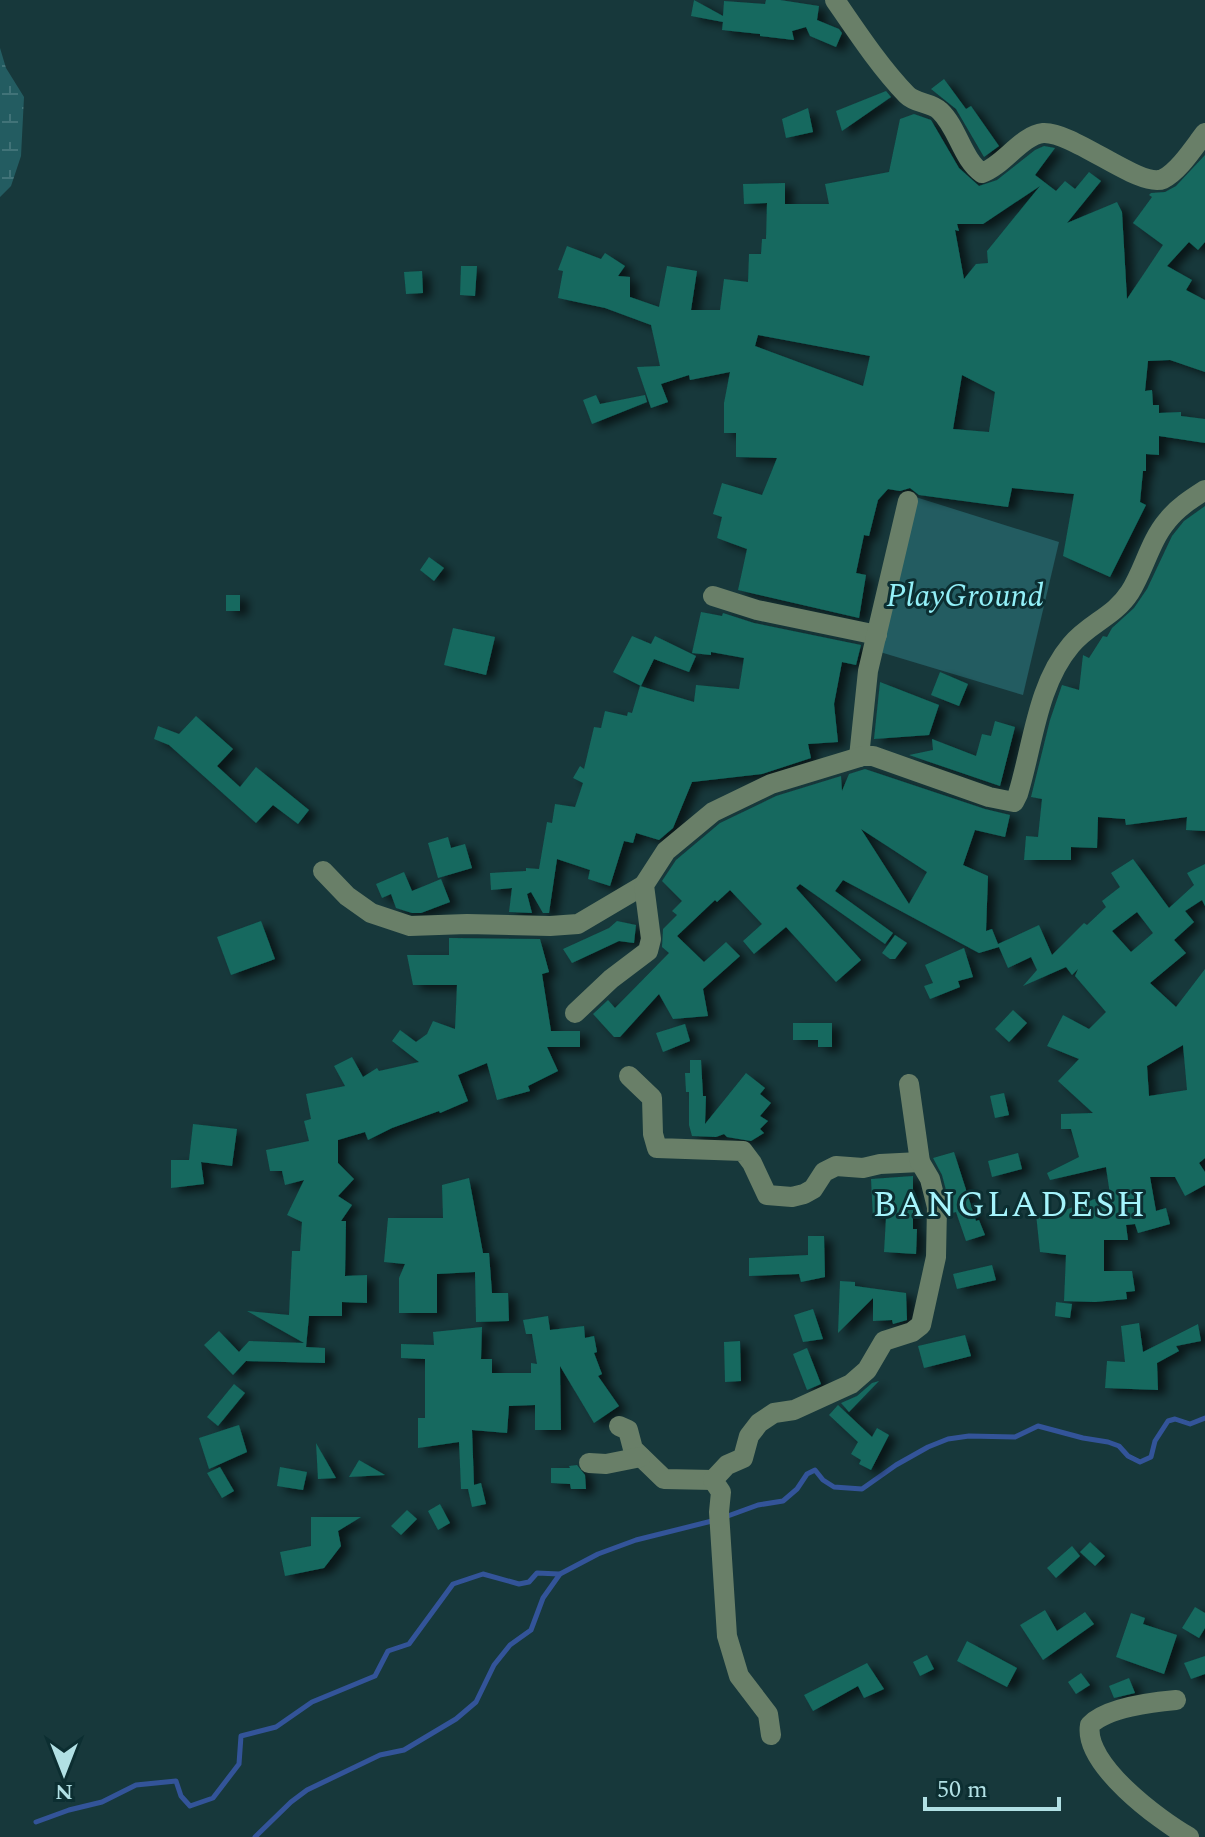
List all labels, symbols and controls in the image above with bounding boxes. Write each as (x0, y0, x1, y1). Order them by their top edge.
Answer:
park label: PlayGround (886, 572, 1044, 621)
district label: BANGLADESH (872, 1178, 1148, 1233)
north arrow (24, 1733, 104, 1813)
scale bar (925, 1761, 1059, 1811)
text: 50 m (937, 1772, 988, 1808)
text: N (55, 1775, 73, 1808)

